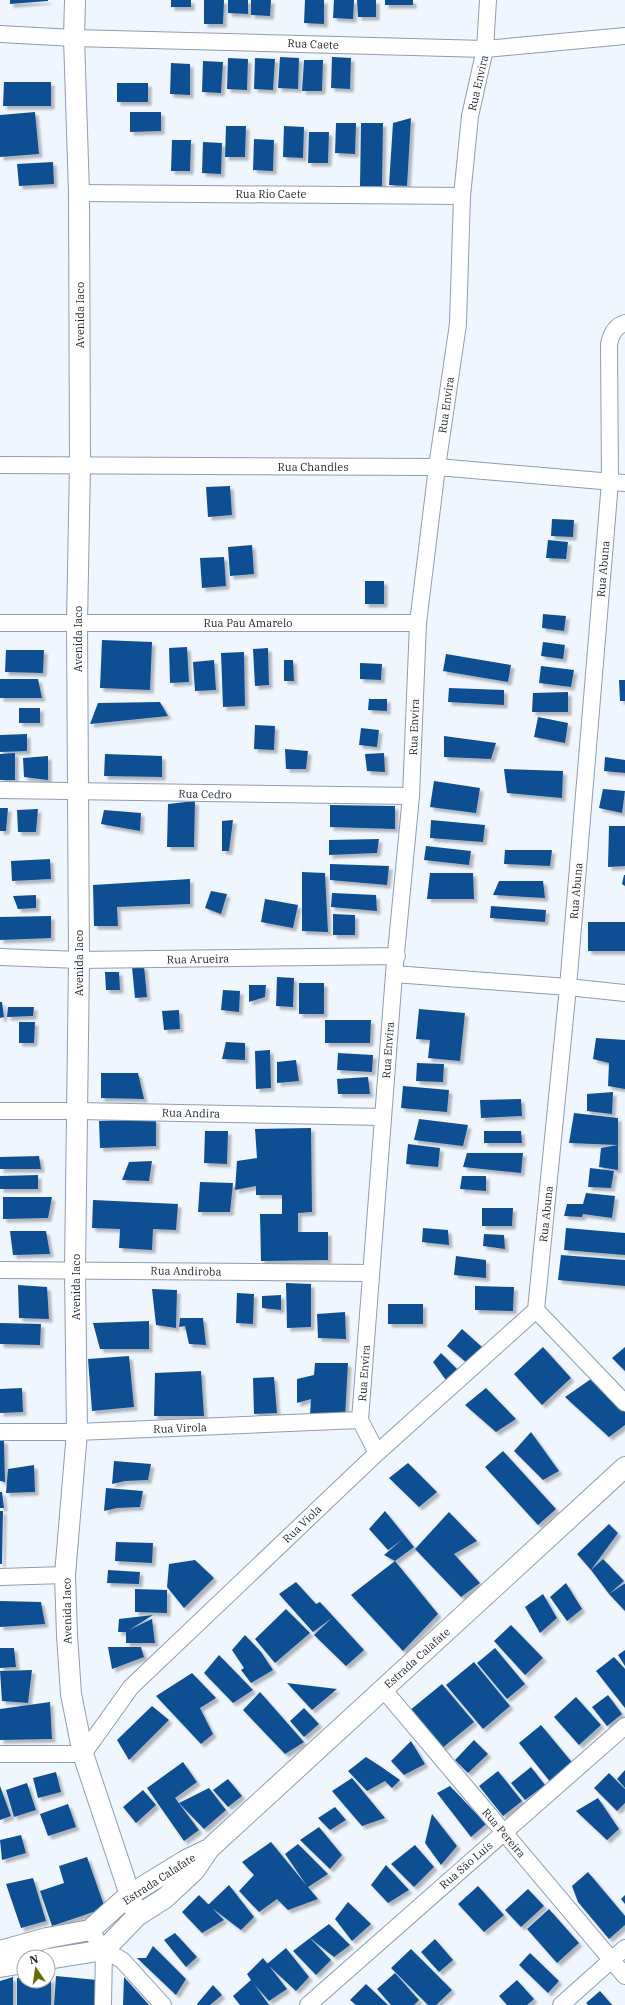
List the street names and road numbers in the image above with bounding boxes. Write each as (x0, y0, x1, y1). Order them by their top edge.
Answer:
street label: Rua Caete (287, 36, 339, 52)
street label: Rua Envira (465, 54, 491, 112)
street label: Rua Rio Caete (235, 187, 307, 201)
street label: Avenida Iaco (73, 282, 87, 348)
street label: Rua Envira (435, 376, 457, 434)
street label: Rua Chandles (278, 460, 349, 474)
street label: Rua Abuna (594, 540, 612, 598)
street label: Avenida Iaco (71, 606, 85, 672)
street label: Rua Pau Amarelo (203, 616, 293, 630)
street label: Rua Envira (406, 698, 422, 756)
street label: Rua Cedro (178, 787, 232, 801)
street label: Rua Abuna (567, 862, 585, 920)
street label: Avenida Iaco (72, 930, 86, 996)
street label: Rua Arueira (167, 951, 229, 967)
street label: Rua Envira (379, 1021, 397, 1079)
street label: Rua Andira (162, 1105, 220, 1121)
street label: Rua Abuna (536, 1185, 556, 1243)
street label: Avenida Iaco (69, 1254, 83, 1320)
street label: Rua Andiroba (150, 1263, 222, 1279)
street label: Rua Envira (355, 1344, 373, 1402)
street label: Rua Virola (153, 1420, 207, 1436)
street label: Rua Viola (280, 1502, 324, 1546)
street label: Avenida Iaco (59, 1578, 75, 1644)
street label: Estrada Calafate (381, 1625, 453, 1691)
street label: Rua Pereira (479, 1805, 529, 1861)
street label: Rua São Luís (437, 1838, 495, 1892)
street label: Estrada Calafate (120, 1850, 198, 1908)

